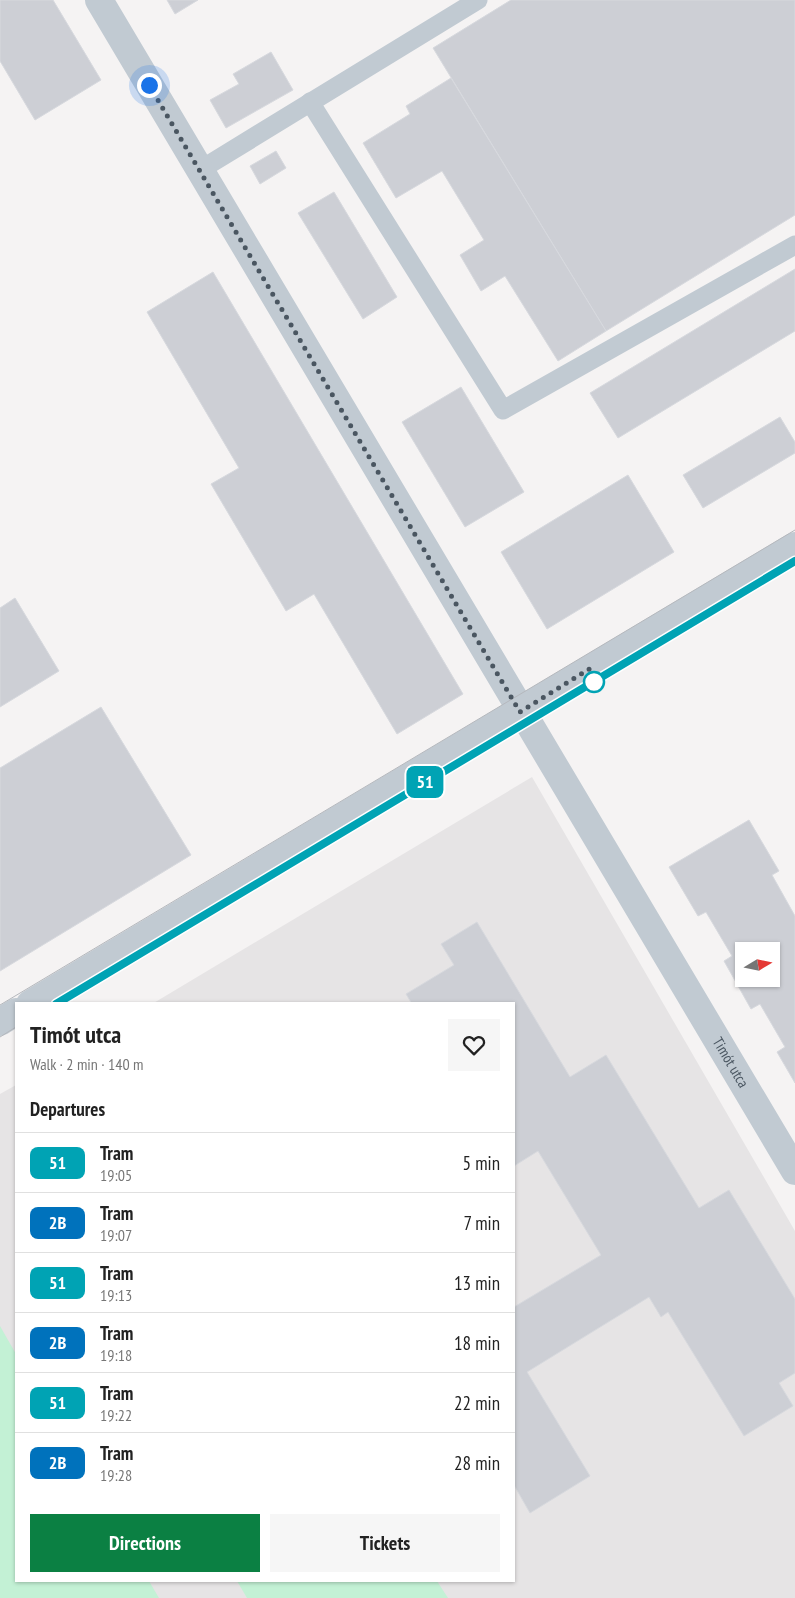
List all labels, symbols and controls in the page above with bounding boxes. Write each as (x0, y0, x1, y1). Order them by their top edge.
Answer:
your location (137, 73, 162, 98)
unlabelled marker (583, 671, 605, 693)
line badge: 51 (402, 766, 448, 798)
text: 51 (416, 770, 434, 793)
north arrow (735, 942, 780, 988)
map controls (735, 942, 780, 987)
text: Timót utca (30, 1019, 121, 1050)
button: heart (448, 1019, 500, 1071)
street label: Timót utca (709, 1034, 753, 1091)
text: Walk · 2 min · 140 m (30, 1054, 143, 1074)
text: Departures (30, 1097, 105, 1121)
text: Tram (100, 1141, 133, 1165)
text: 51 (49, 1151, 66, 1174)
text: 5 min (463, 1151, 500, 1175)
text: 19:05 (100, 1165, 132, 1185)
text: Tram (100, 1201, 133, 1225)
text: 2B (49, 1211, 66, 1234)
text: 7 min (463, 1211, 500, 1235)
text: 19:07 (100, 1225, 132, 1245)
text: Tram (100, 1261, 133, 1285)
text: 51 (49, 1271, 66, 1294)
text: 13 min (454, 1271, 500, 1295)
text: 19:13 (100, 1285, 132, 1305)
text: Tram (100, 1321, 133, 1345)
text: 2B (49, 1331, 66, 1354)
text: 18 min (454, 1331, 500, 1355)
text: 19:18 (100, 1345, 132, 1365)
text: Tram (100, 1381, 133, 1405)
text: 51 (49, 1391, 66, 1414)
text: 22 min (454, 1391, 500, 1415)
text: 19:22 (100, 1405, 132, 1425)
text: Tram (100, 1441, 133, 1465)
text: 2B (49, 1451, 66, 1474)
text: 28 min (454, 1451, 500, 1475)
text: 19:28 (100, 1465, 132, 1485)
button: Directions (30, 1514, 260, 1572)
button: Tickets (270, 1514, 500, 1572)

